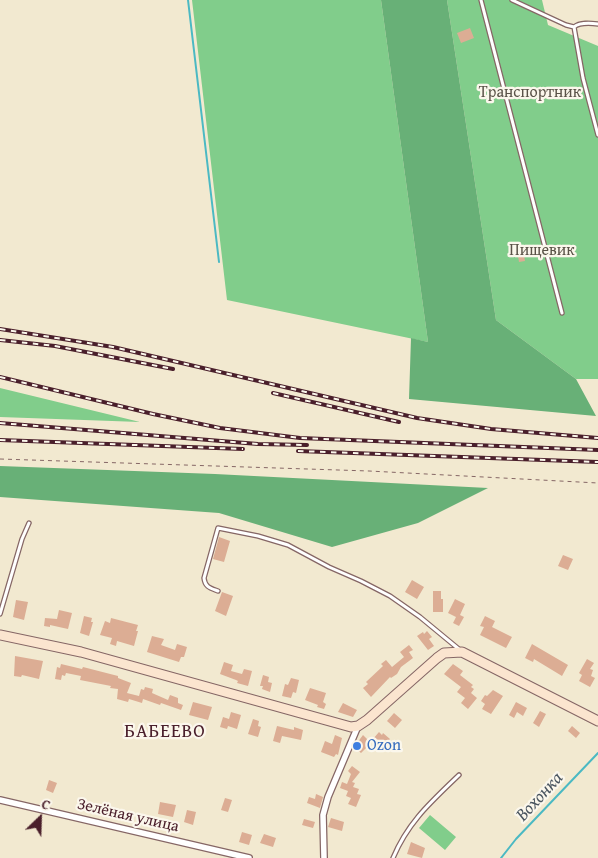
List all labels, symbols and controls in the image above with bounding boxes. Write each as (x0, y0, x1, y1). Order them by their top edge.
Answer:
park label: Транспортник (479, 83, 581, 103)
park label: Пищевик (509, 241, 575, 261)
district label: БАБЕЕВО (123, 721, 207, 743)
place label: Ozon (367, 736, 401, 756)
marker: Ozon (351, 740, 363, 752)
water label: Вохонка (512, 768, 568, 826)
north arrow (15, 793, 65, 843)
text: С (38, 794, 54, 815)
street label: Зелёная улица (75, 795, 181, 837)

